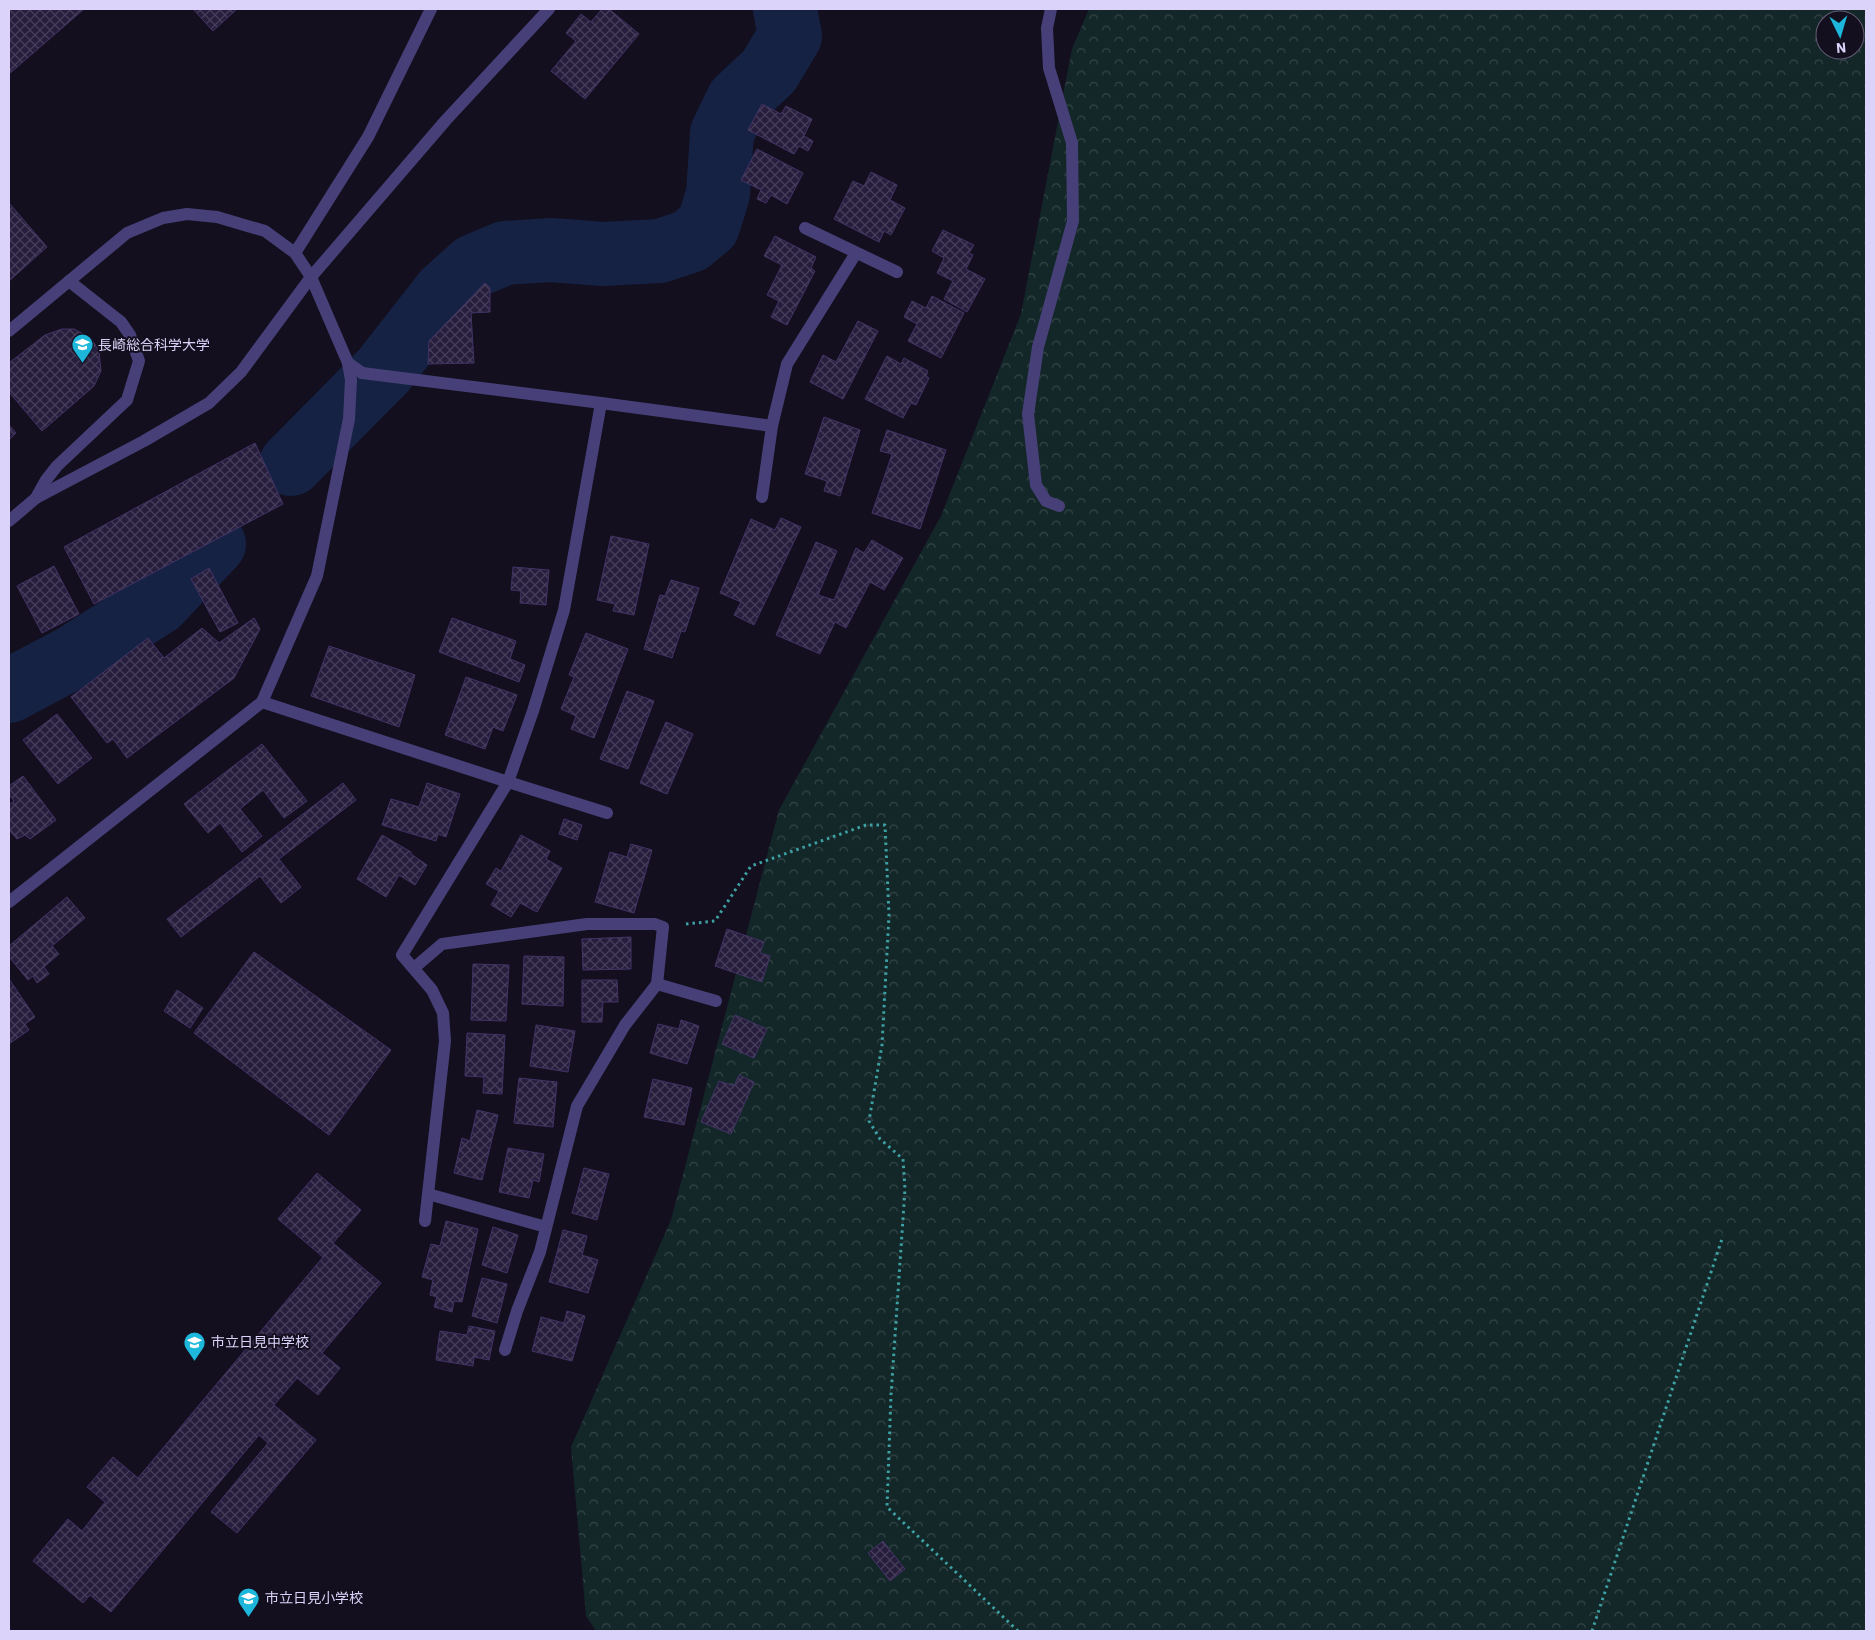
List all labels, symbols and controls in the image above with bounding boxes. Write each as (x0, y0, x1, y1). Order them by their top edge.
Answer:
north arrow (1815, 10, 1865, 60)
text: N (1835, 39, 1847, 57)
school or university icon: 長崎総合科学大学 (70, 333, 94, 364)
place label: 長崎総合科学大学 (98, 336, 210, 354)
school or university icon: 市立日見中学校 (183, 1330, 207, 1361)
place label: 市立日見中学校 (211, 1333, 309, 1351)
school or university icon: 市立日見小学校 (237, 1586, 261, 1617)
place label: 市立日見小学校 (265, 1589, 363, 1607)

